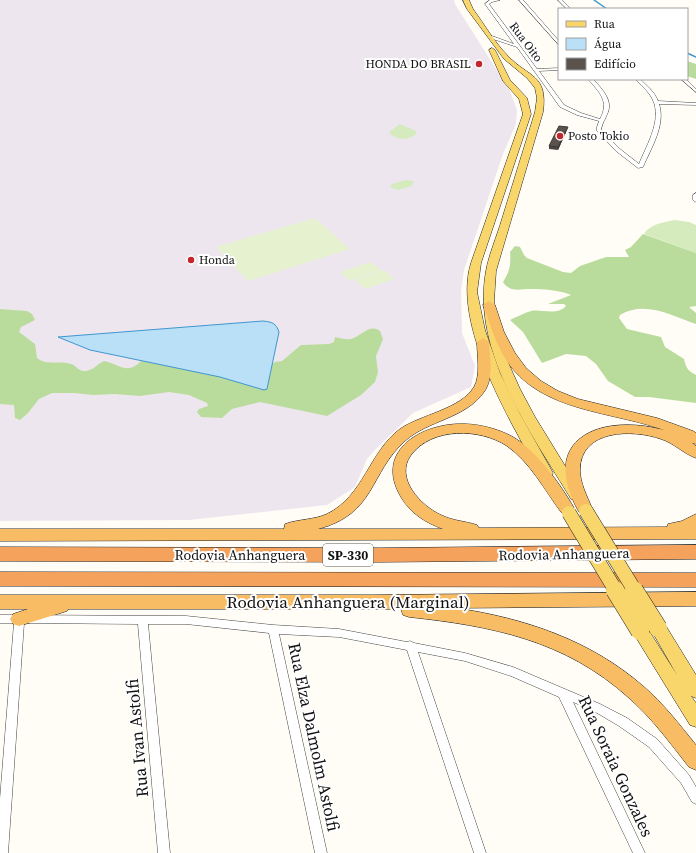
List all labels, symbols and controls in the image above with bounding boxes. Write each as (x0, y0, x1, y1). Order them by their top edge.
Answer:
legend (558, 8, 688, 80)
text: Rua (594, 16, 616, 32)
street label: Rua Oito (506, 19, 547, 66)
text: Água (594, 36, 622, 52)
place label: HONDA DO BRASIL (366, 56, 471, 72)
text: Edifício (594, 56, 636, 72)
marker: HONDA DO BRASIL (474, 59, 484, 69)
place label: Posto Tokio (568, 128, 630, 144)
marker: Posto Tokio (555, 131, 565, 141)
place label: Honda (199, 252, 236, 268)
marker: Honda (186, 255, 196, 265)
street label: Rodovia Anhanguera (498, 543, 631, 565)
road number: SP-330 (323, 544, 373, 566)
street label: Rodovia Anhanguera (175, 545, 306, 565)
street label: Rodovia Anhanguera (Marginal) (227, 590, 469, 614)
street label: Rua Elza Dalmolm Astolfi (282, 640, 346, 834)
street label: Rua Ivan Astolfi (120, 678, 154, 798)
street label: Rua Soraia Gonzales (573, 691, 659, 841)

